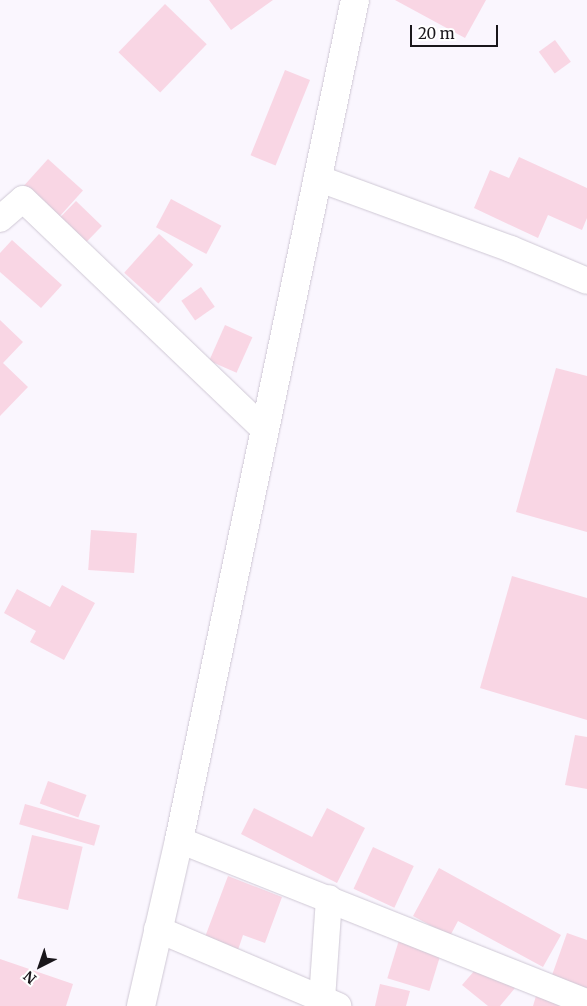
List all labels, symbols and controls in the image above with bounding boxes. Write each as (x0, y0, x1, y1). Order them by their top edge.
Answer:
scale bar (412, 15, 500, 47)
text: 20 m (418, 24, 455, 43)
north arrow (15, 941, 65, 991)
text: N (20, 967, 40, 988)

